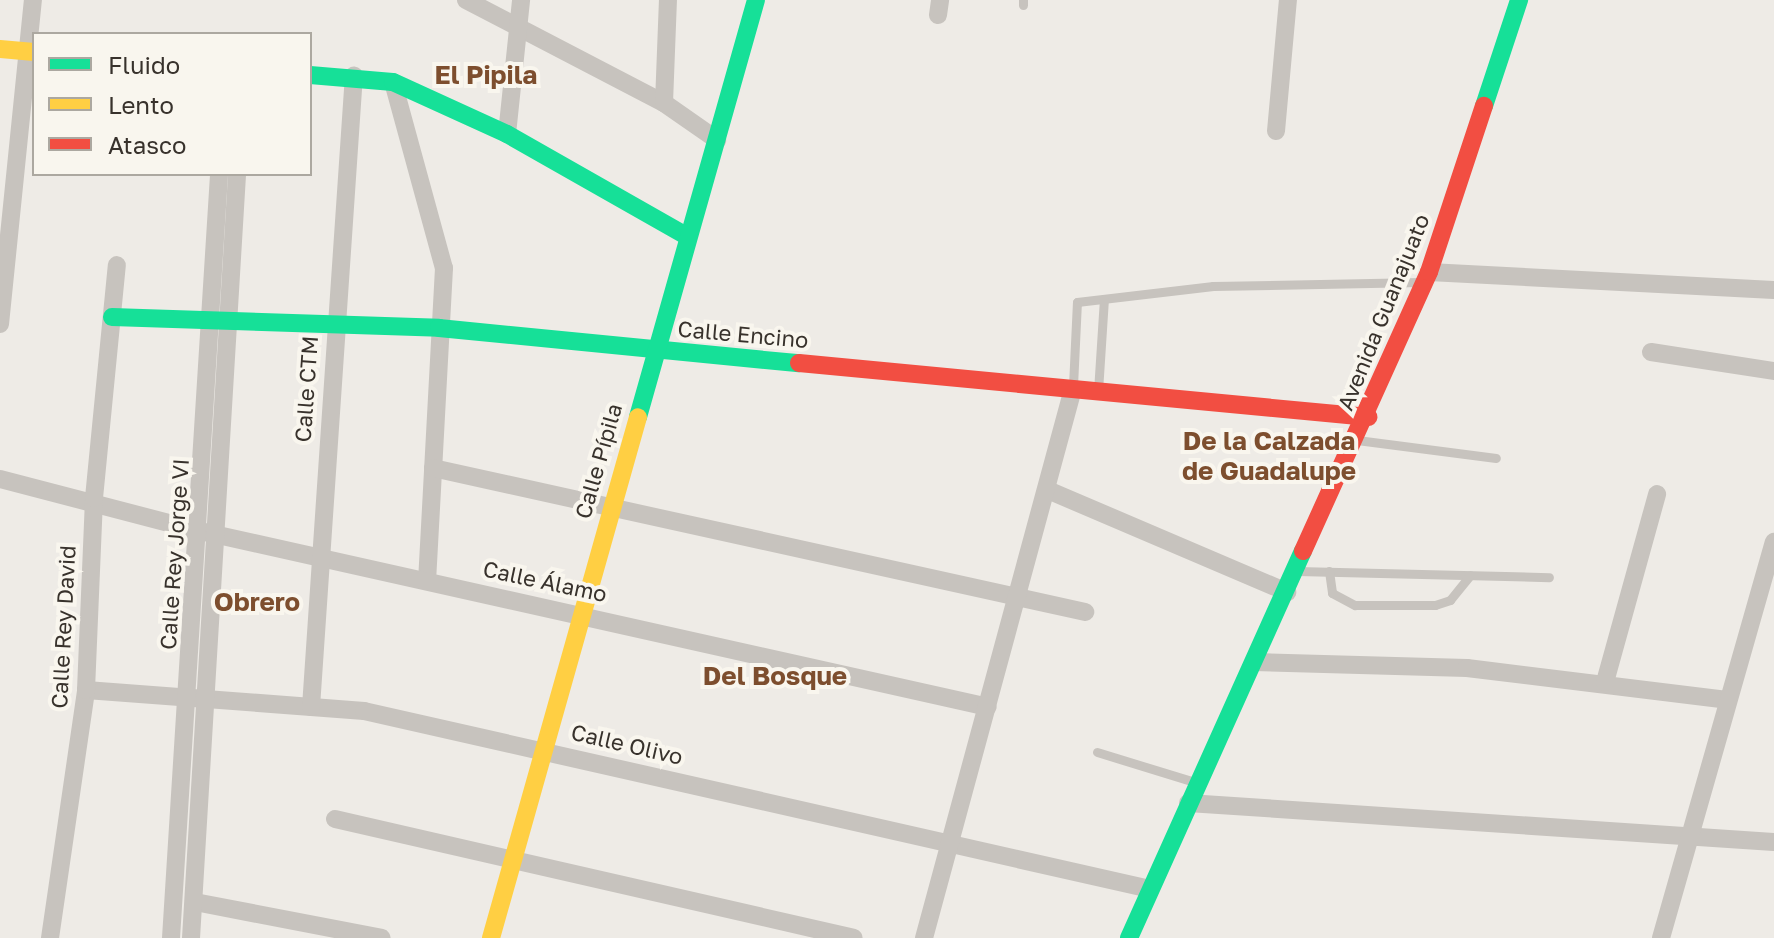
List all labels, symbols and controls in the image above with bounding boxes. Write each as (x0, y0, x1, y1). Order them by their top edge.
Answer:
legend (32, 32, 312, 176)
text: Fluido (108, 50, 180, 79)
district label: El Pipila (435, 59, 537, 91)
text: Lento (108, 90, 174, 119)
text: Atasco (108, 130, 186, 159)
street label: Avenida Guanajuato (1332, 210, 1434, 414)
street label: Calle Encino (677, 315, 809, 353)
street label: Calle CTM (289, 335, 323, 443)
street label: Calle Pípila (569, 400, 627, 522)
district label: De la Calzada de Guadalupe (1182, 425, 1356, 486)
street label: Calle Rey Jorge VI (154, 458, 194, 650)
street label: Calle Rey David (46, 545, 80, 709)
street label: Calle Álamo (481, 555, 609, 607)
district label: Obrero (214, 586, 300, 618)
district label: Del Bosque (703, 660, 847, 692)
street label: Calle Olivo (569, 718, 685, 770)

